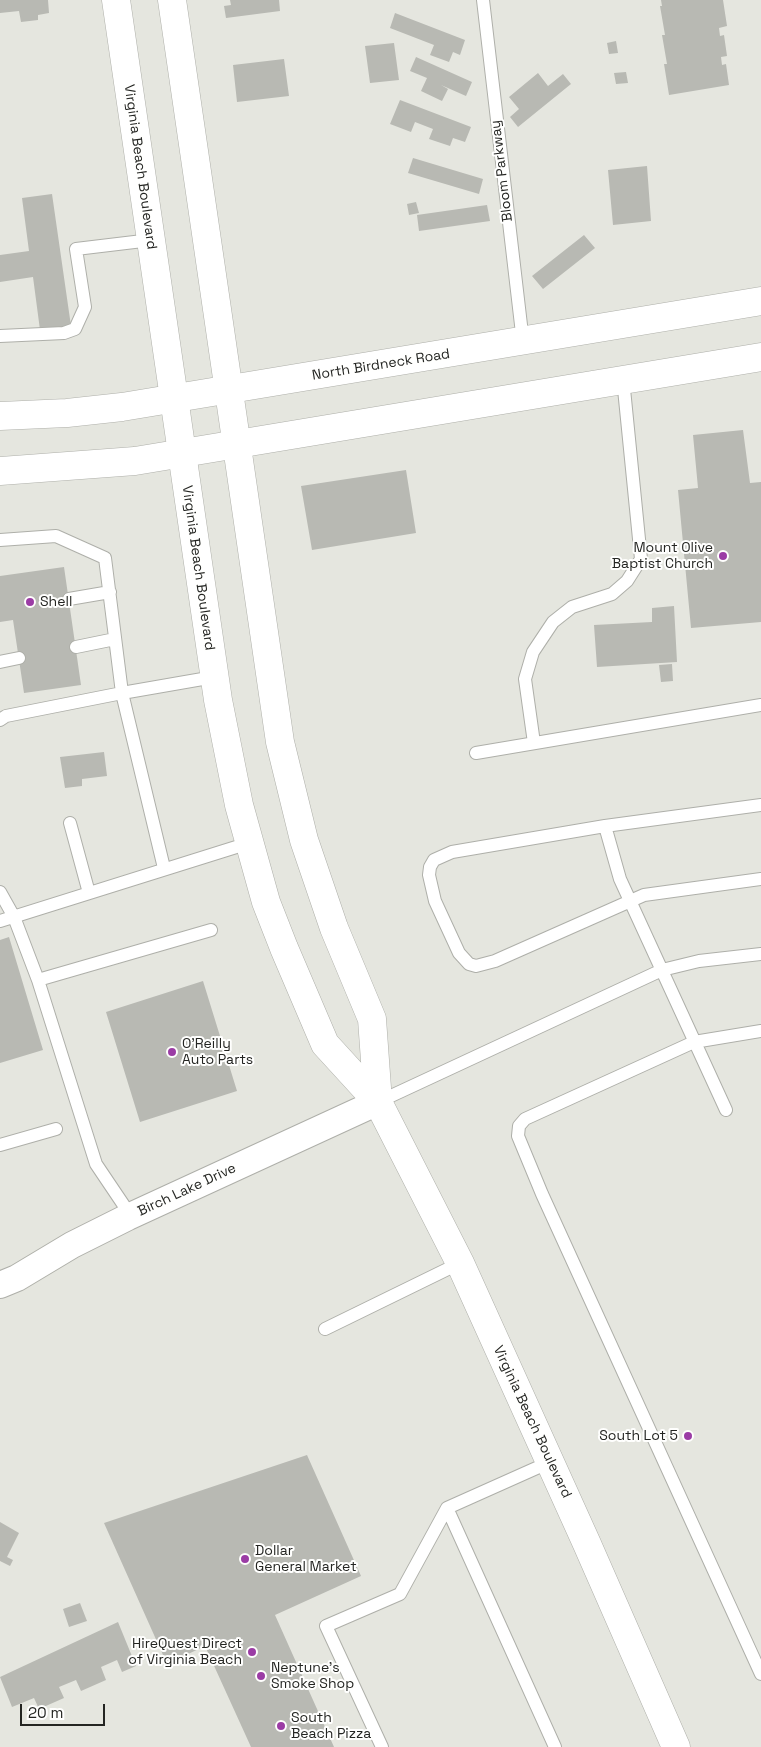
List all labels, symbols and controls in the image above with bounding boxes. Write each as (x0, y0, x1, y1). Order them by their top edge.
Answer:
street label: Virginia Beach Boulevard (120, 83, 160, 251)
street label: Bloom Parkway (487, 119, 517, 223)
street label: North Birdneck Road (311, 346, 451, 384)
street label: Virginia Beach Boulevard (178, 484, 218, 652)
place label: Mount Olive Baptist Church (612, 540, 713, 572)
marker: Mount Olive Baptist Church (717, 550, 729, 562)
place label: Shell (40, 594, 72, 610)
marker: Shell (24, 596, 36, 608)
place label: O'Reilly Auto Parts (182, 1036, 253, 1068)
marker: O'Reilly Auto Parts (166, 1046, 178, 1058)
street label: Birch Lake Drive (135, 1160, 239, 1220)
street label: Virginia Beach Boulevard (489, 1343, 575, 1501)
place label: South Lot 5 (599, 1428, 678, 1444)
marker: South Lot 5 (682, 1430, 694, 1442)
place label: Dollar General Market (255, 1543, 357, 1575)
marker: Dollar General Market (239, 1553, 251, 1565)
place label: HireQuest Direct of Virginia Beach (128, 1636, 242, 1668)
marker: HireQuest Direct of Virginia Beach (246, 1646, 258, 1658)
place label: Neptune's Smoke Shop (271, 1660, 354, 1692)
marker: Neptune's Smoke Shop (255, 1670, 267, 1682)
scale bar (22, 1694, 108, 1726)
text: 20 m (28, 1703, 63, 1722)
place label: South Beach Pizza (291, 1710, 371, 1742)
marker: South Beach Pizza (275, 1720, 287, 1732)

